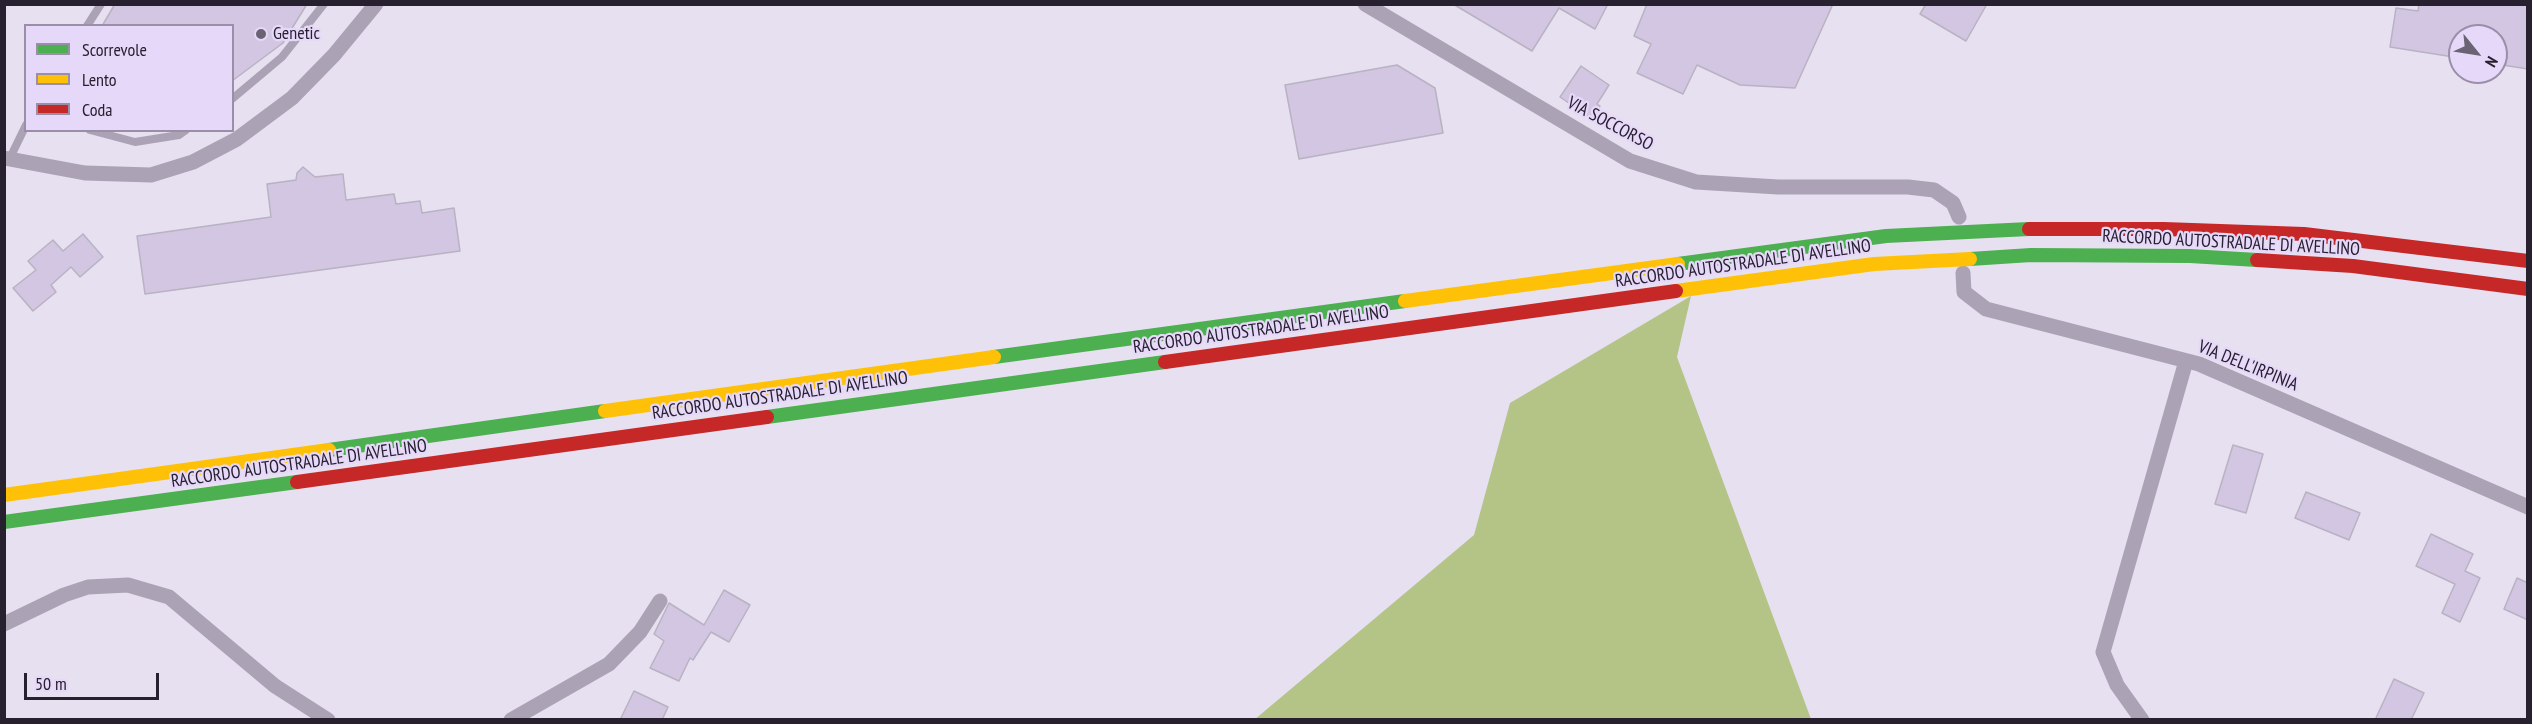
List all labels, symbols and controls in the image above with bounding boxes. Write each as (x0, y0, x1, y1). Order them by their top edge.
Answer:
place label: Genetic (273, 23, 320, 45)
legend (24, 24, 234, 132)
north arrow (2448, 24, 2508, 84)
marker: Genetic (254, 27, 268, 41)
text: Scorrevole (82, 38, 147, 61)
text: N (2481, 53, 2503, 71)
text: Lento (82, 68, 117, 91)
street label: VIA SOCCORSO (1563, 92, 1657, 156)
text: Coda (82, 98, 113, 121)
street label: RACCORDO AUTOSTRADALE DI AVELLINO (2102, 225, 2360, 261)
street label: RACCORDO AUTOSTRADALE DI AVELLINO (1614, 235, 1872, 293)
street label: RACCORDO AUTOSTRADALE DI AVELLINO (1132, 301, 1390, 359)
street label: VIA DELL'IRPINIA (2195, 336, 2301, 396)
street label: RACCORDO AUTOSTRADALE DI AVELLINO (651, 367, 909, 425)
street label: RACCORDO AUTOSTRADALE DI AVELLINO (170, 435, 428, 493)
scale bar (27, 661, 162, 699)
text: 50 m (35, 672, 67, 695)

